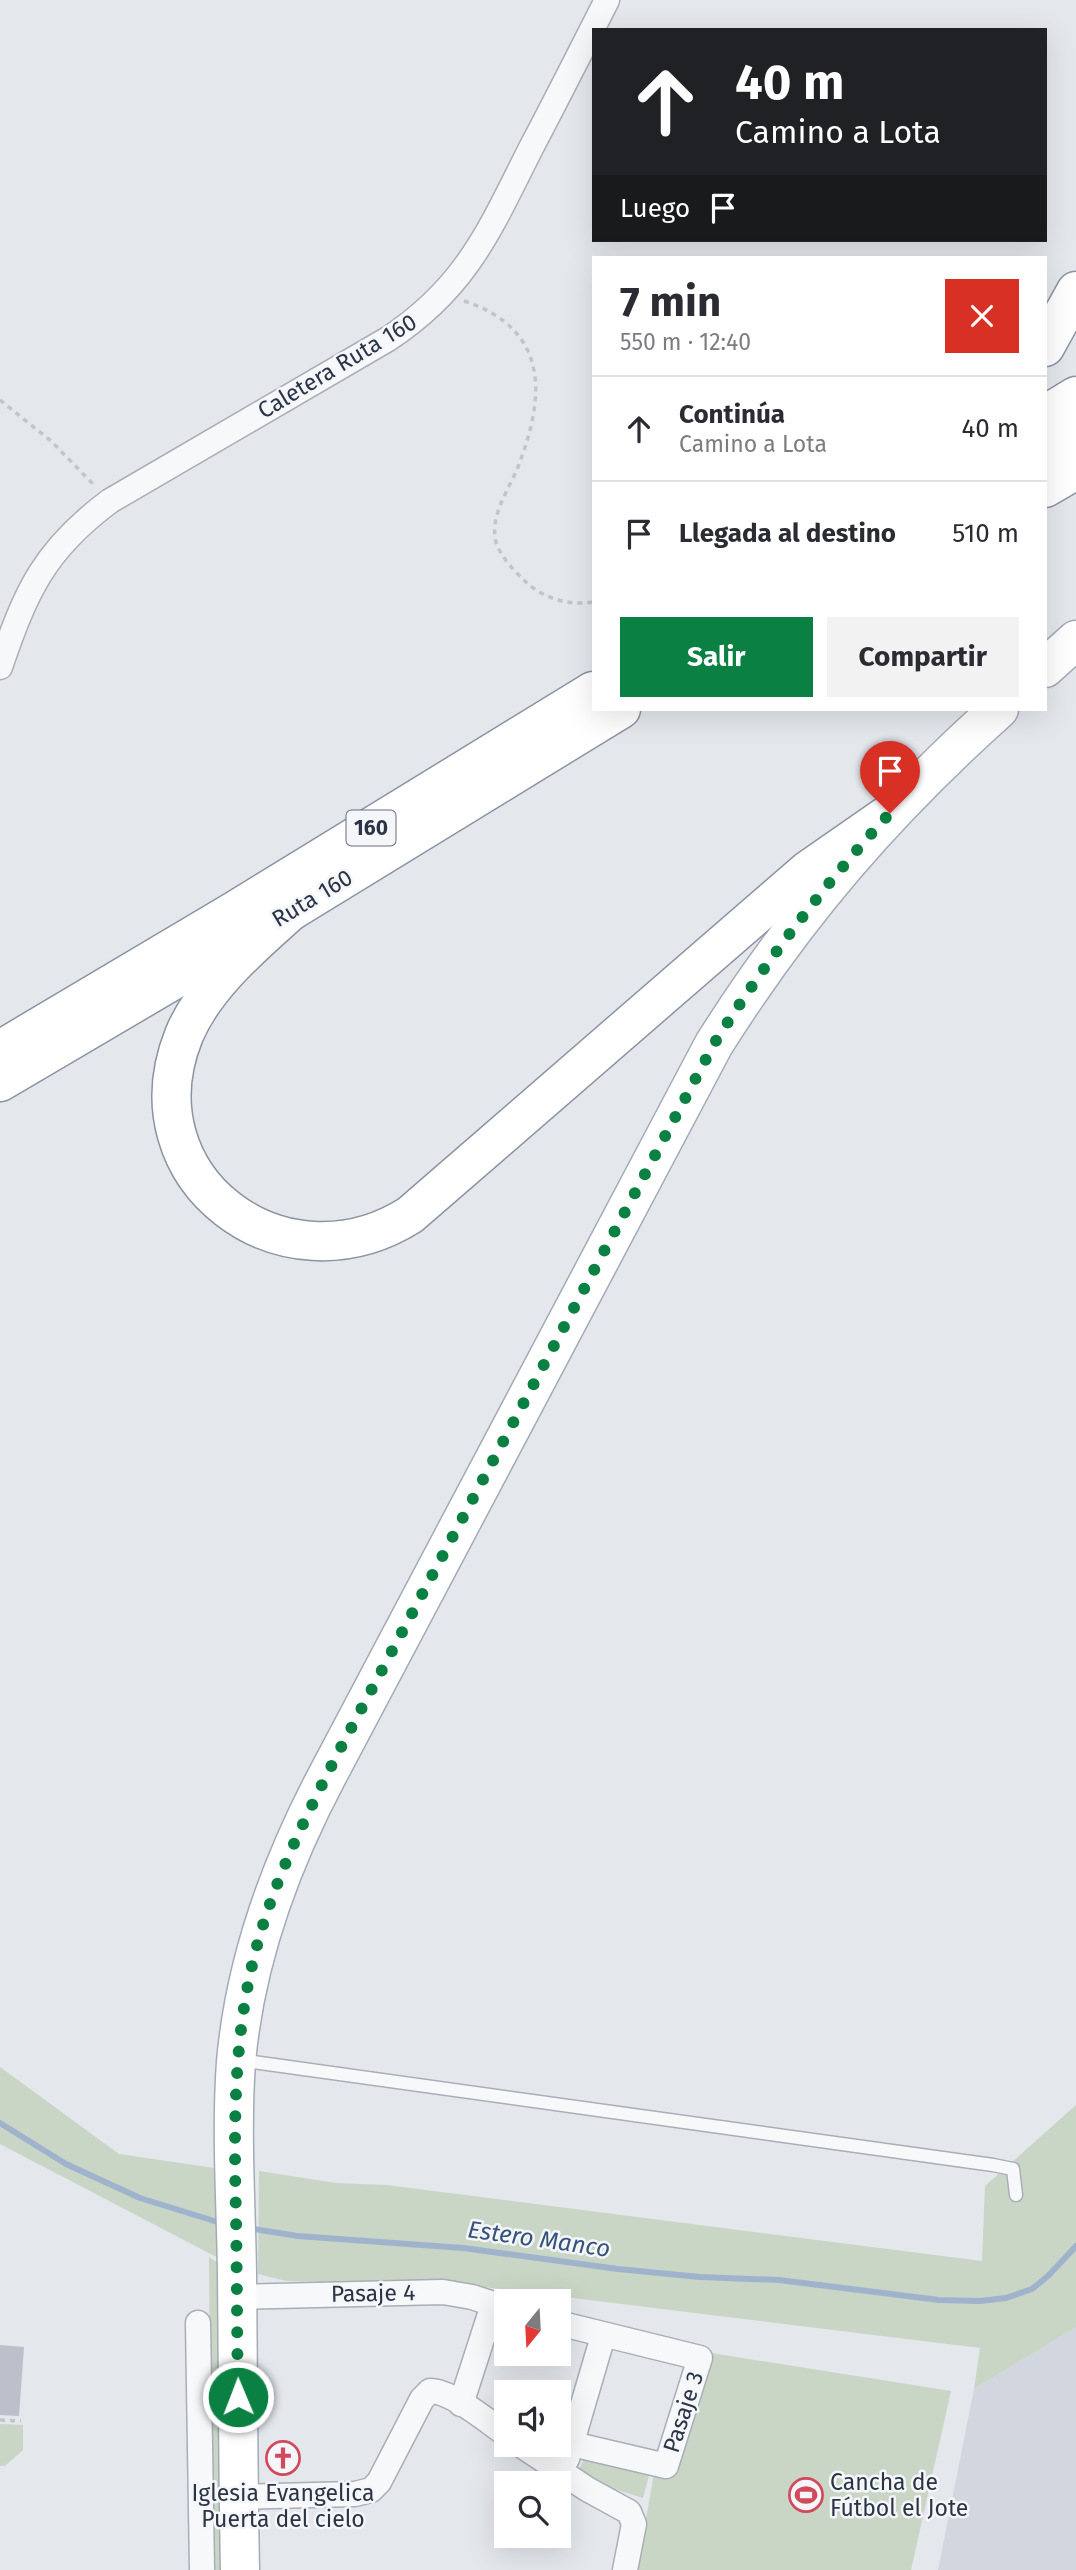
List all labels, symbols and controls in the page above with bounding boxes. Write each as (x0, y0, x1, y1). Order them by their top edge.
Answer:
text: 40 m (735, 53, 844, 112)
icon: ahead (620, 56, 711, 147)
text: Camino a Lota (735, 113, 941, 151)
icon: arrive (704, 189, 742, 227)
text: Luego (620, 193, 690, 224)
text: 7 min (620, 277, 721, 327)
button: close (945, 279, 1019, 353)
street label: Caletera Ruta 160 (252, 308, 422, 424)
text: 550 m · 12:40 (620, 328, 751, 356)
text: Continúa (679, 399, 785, 430)
icon: ahead (620, 410, 658, 448)
text: 40 m (961, 413, 1019, 444)
text: Camino a Lota (679, 430, 827, 458)
icon: arrive (620, 515, 658, 553)
text: Llegada al destino (679, 518, 896, 549)
text: 510 m (952, 518, 1019, 549)
button: Salir (620, 617, 813, 697)
button: Compartir (827, 617, 1019, 697)
pin (860, 741, 920, 813)
icon: arrive (871, 752, 909, 790)
road number: 160 (346, 810, 396, 846)
street label: Ruta 160 (267, 863, 357, 933)
water label: Estero Manco (466, 2215, 612, 2263)
street label: Pasaje 4 (331, 2278, 415, 2308)
north arrow (494, 2289, 570, 2366)
map controls (494, 2289, 571, 2548)
position arrow (201, 2360, 275, 2434)
street label: Pasaje 3 (657, 2368, 709, 2456)
button: sound (494, 2380, 571, 2457)
church icon: Iglesia Evangelica Puerta del cielo (264, 2439, 302, 2477)
place label: Cancha de Fútbol el Jote (830, 2468, 968, 2522)
button: search (494, 2471, 571, 2548)
sports icon: Cancha de Fútbol el Jote (787, 2476, 825, 2514)
place label: Iglesia Evangelica Puerta del cielo (191, 2479, 375, 2533)

